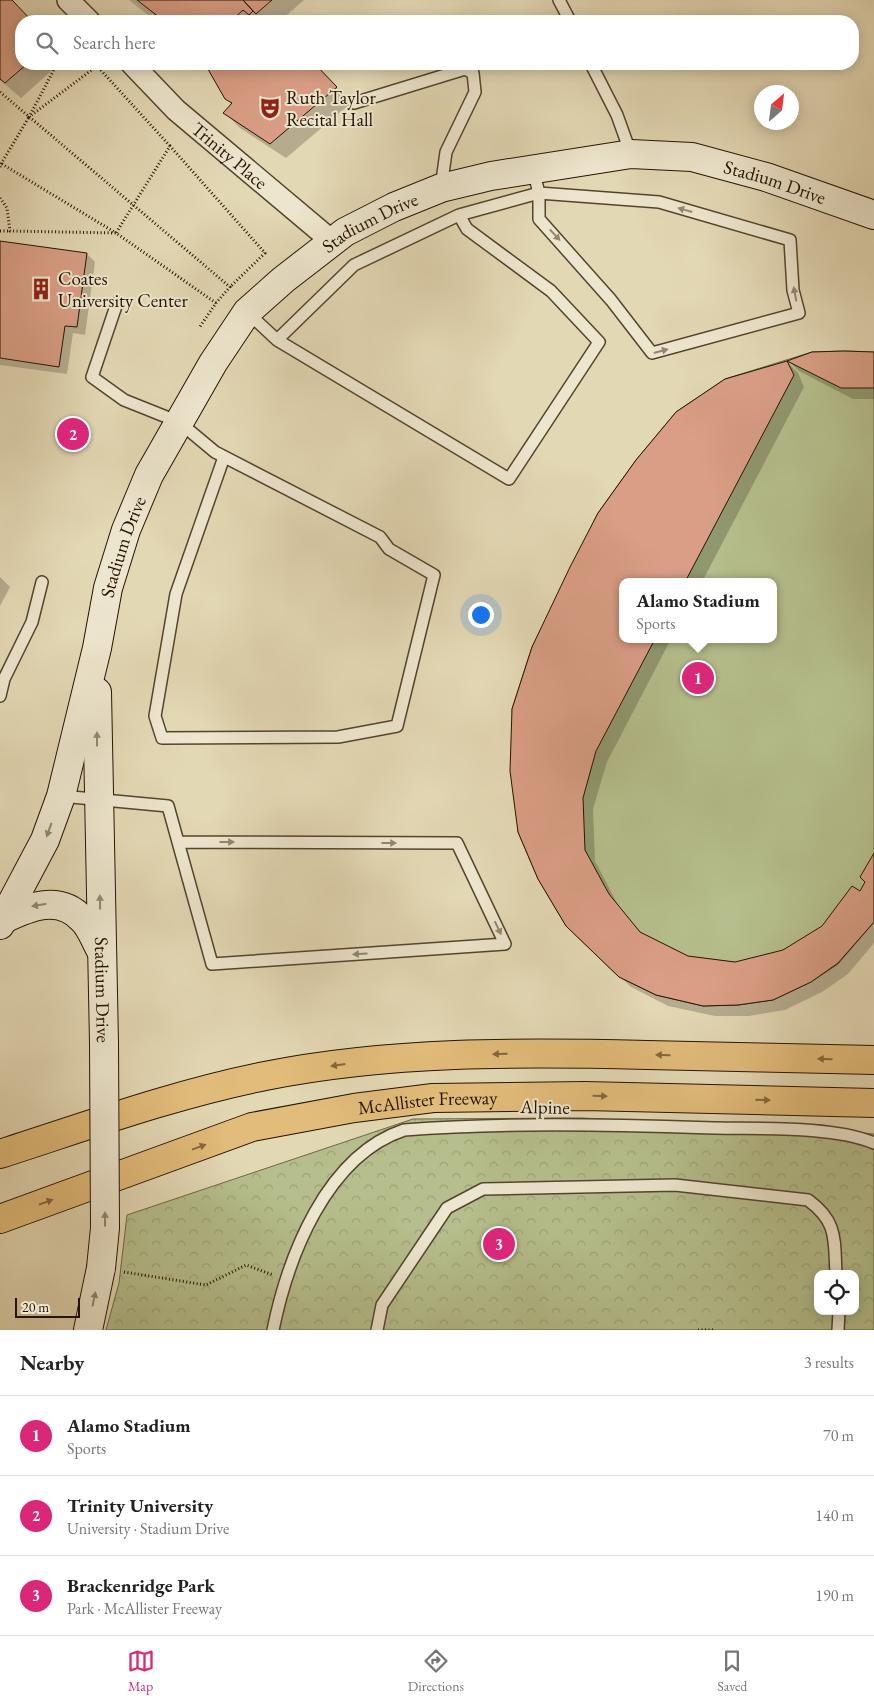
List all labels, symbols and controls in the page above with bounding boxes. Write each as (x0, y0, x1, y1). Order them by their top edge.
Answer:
search box (15, 15, 859, 70)
icon: search (33, 29, 61, 57)
text: Search here (73, 30, 155, 55)
place label: Ruth Taylor Recital Hall (286, 85, 377, 132)
north arrow (754, 85, 799, 130)
theatre icon: Ruth Taylor Recital Hall (257, 95, 283, 121)
street label: Trinity Place (187, 116, 273, 194)
street label: Stadium Drive (721, 154, 829, 210)
street label: Stadium Drive (316, 186, 421, 258)
one-way arrow (678, 205, 693, 213)
one-way arrow (549, 229, 561, 241)
place label: Coates University Center (58, 266, 189, 313)
building icon: Coates University Center (28, 276, 54, 302)
one-way arrow (790, 285, 798, 301)
one-way arrow (654, 347, 669, 355)
pin: 2 (57, 415, 89, 453)
street label: Stadium Drive (94, 492, 151, 599)
popup (619, 578, 777, 643)
text: Alamo Stadium (636, 588, 760, 613)
your location (468, 602, 494, 628)
text: Sports (636, 613, 675, 634)
pin: 1 (682, 659, 714, 697)
one-way arrow (93, 731, 101, 747)
one-way arrow (45, 823, 53, 838)
one-way arrow (219, 838, 235, 846)
one-way arrow (382, 839, 398, 847)
one-way arrow (95, 893, 103, 909)
one-way arrow (31, 902, 47, 910)
one-way arrow (494, 921, 502, 935)
street label: Stadium Drive (89, 937, 116, 1043)
one-way arrow (352, 950, 368, 958)
one-way arrow (492, 1050, 508, 1058)
one-way arrow (655, 1051, 671, 1059)
one-way arrow (817, 1055, 833, 1063)
one-way arrow (330, 1061, 346, 1069)
street label: McAllister Freeway (356, 1085, 498, 1120)
one-way arrow (592, 1093, 608, 1101)
street label: Alpine (519, 1094, 570, 1120)
one-way arrow (755, 1097, 771, 1105)
one-way arrow (191, 1143, 206, 1150)
one-way arrow (39, 1198, 54, 1206)
one-way arrow (101, 1211, 109, 1227)
pin: 3 (483, 1225, 515, 1263)
map controls (814, 1270, 859, 1315)
button: locate (814, 1270, 859, 1315)
one-way arrow (90, 1291, 98, 1306)
scale bar (15, 1295, 80, 1318)
text: 20 m (22, 1298, 49, 1316)
text: Nearby (20, 1349, 84, 1376)
text: 3 results (804, 1352, 854, 1373)
text: Alamo Stadium (67, 1413, 191, 1438)
text: 1 (32, 1425, 40, 1446)
text: 70 m (823, 1425, 854, 1446)
text: Sports (67, 1438, 106, 1459)
text: Trinity University (67, 1493, 213, 1518)
text: 2 (32, 1505, 40, 1526)
text: 140 m (815, 1505, 854, 1526)
text: University · Stadium Drive (67, 1518, 229, 1539)
text: Brackenridge Park (67, 1573, 215, 1598)
text: 3 (32, 1585, 40, 1606)
text: 190 m (815, 1585, 854, 1606)
text: Park · McAllister Freeway (67, 1598, 222, 1619)
tab: Map (127, 1647, 155, 1695)
tab: Directions (408, 1647, 464, 1695)
tab: Saved (717, 1647, 747, 1695)

